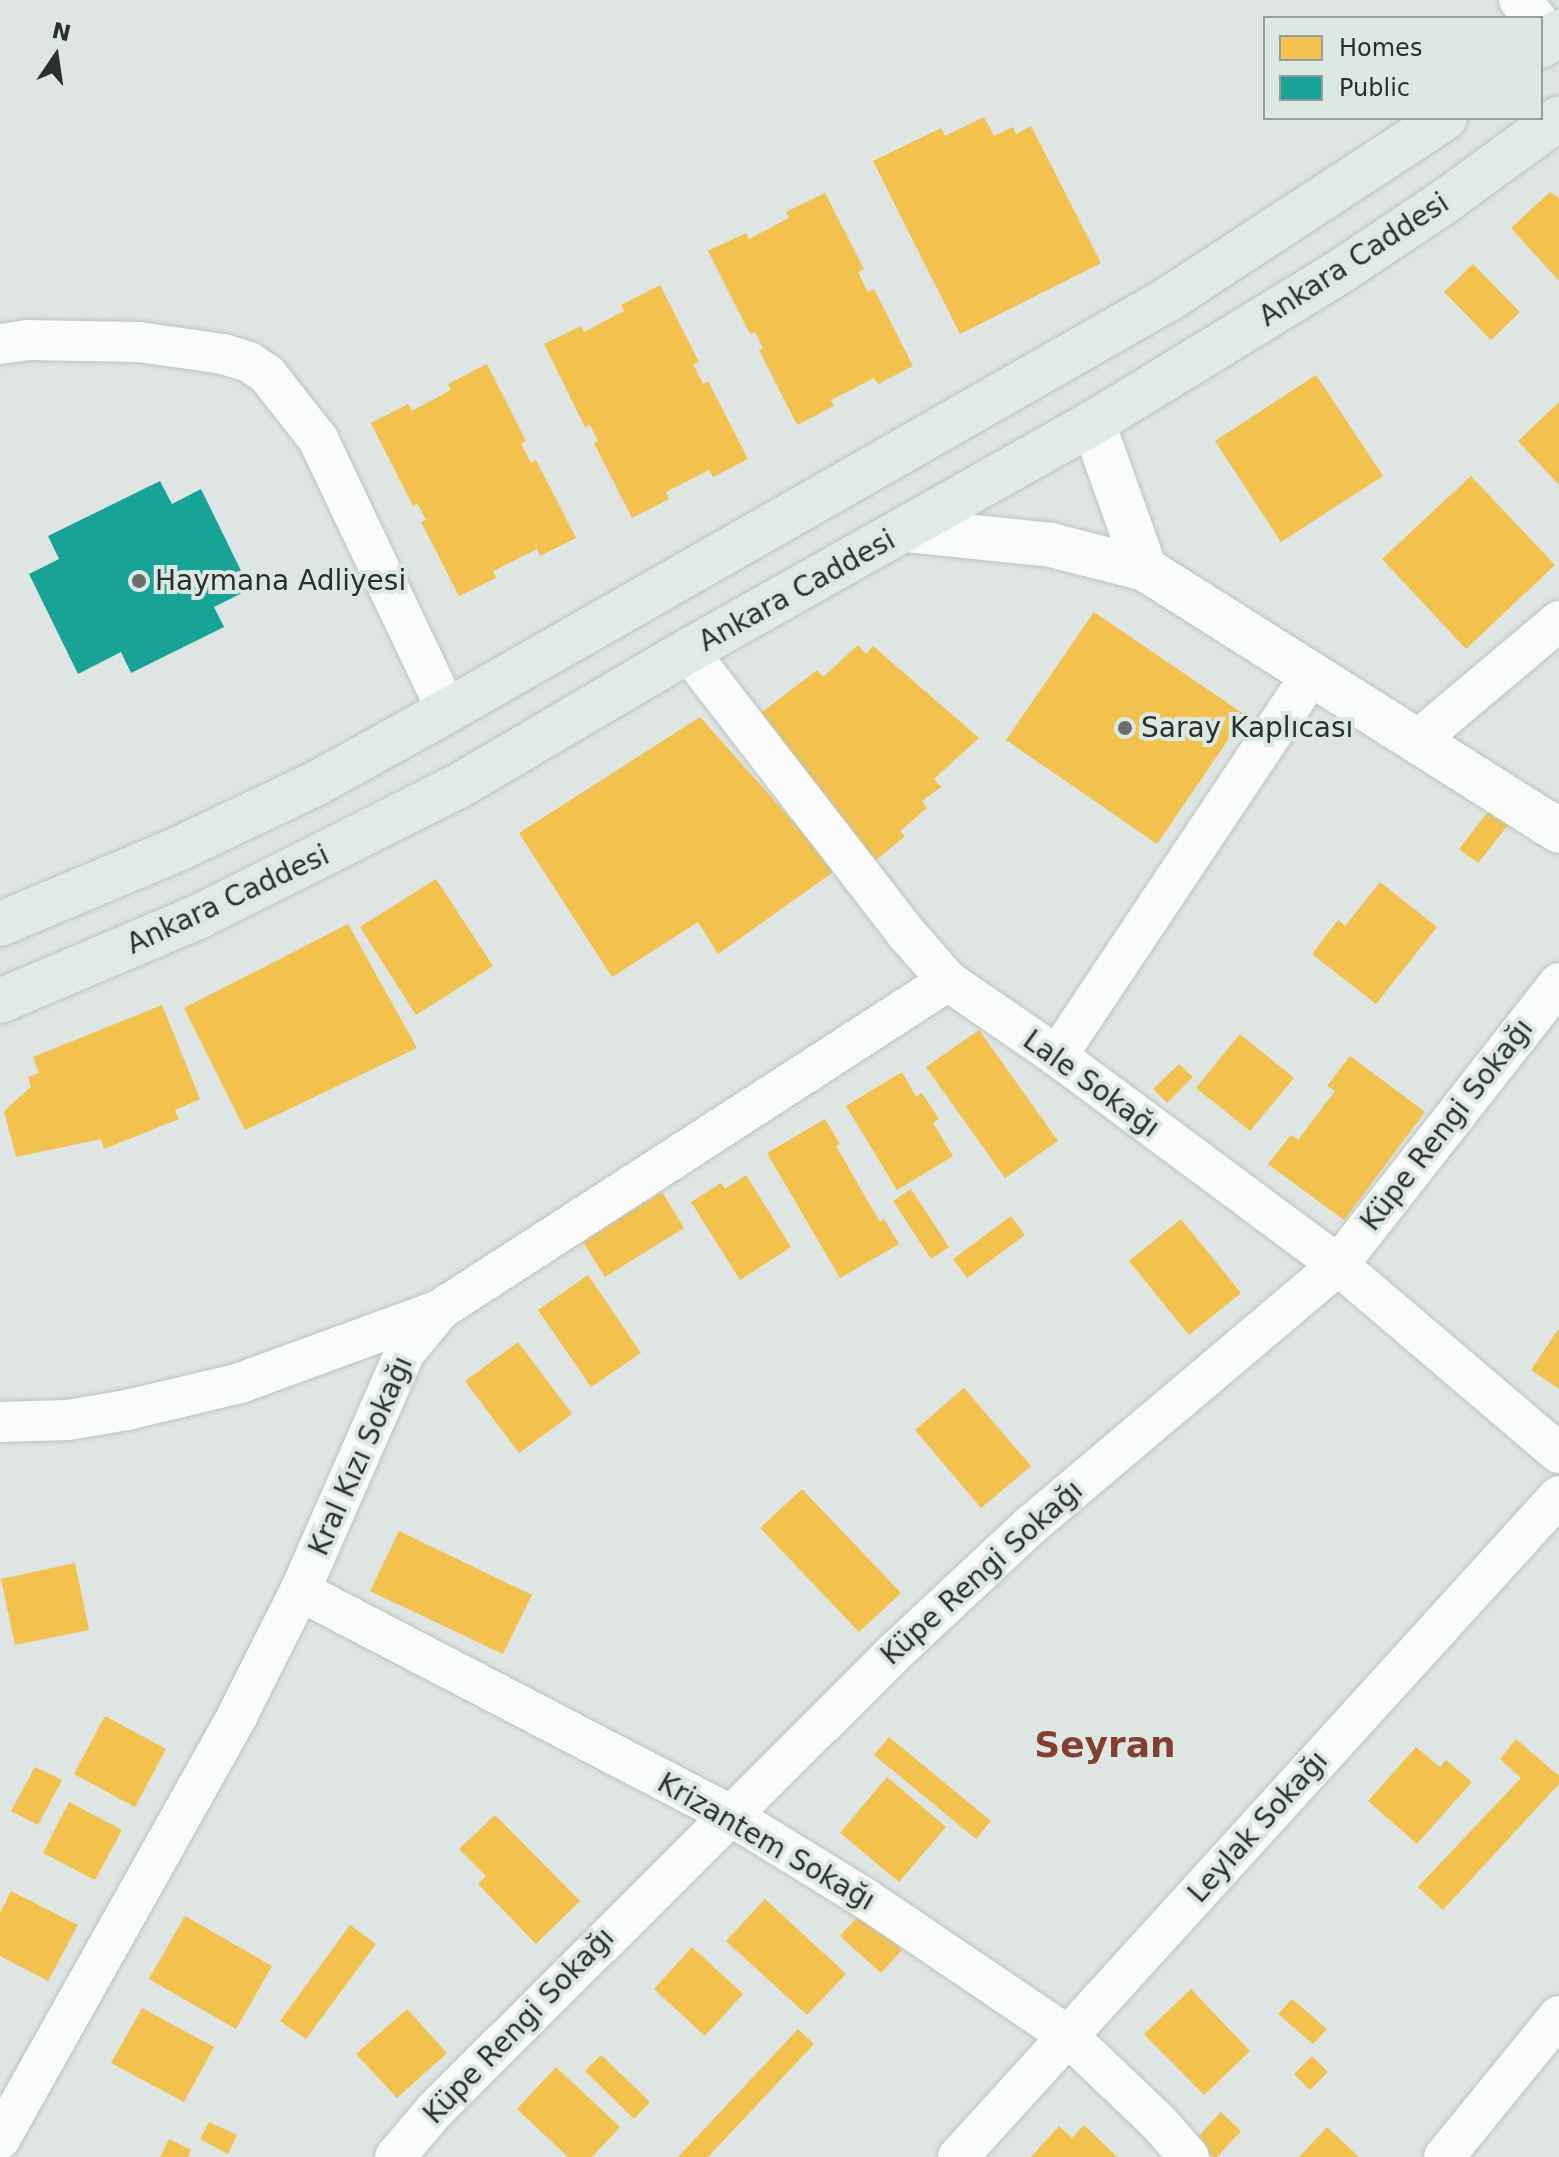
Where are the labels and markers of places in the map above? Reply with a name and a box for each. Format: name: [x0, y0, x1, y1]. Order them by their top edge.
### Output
place label: Haymana Adliyesi: [155, 564, 406, 598]
marker: Haymana Adliyesi: [130, 572, 148, 590]
place label: Saray Kaplıcası: [1141, 711, 1353, 745]
marker: Saray Kaplıcası: [1116, 719, 1134, 737]

